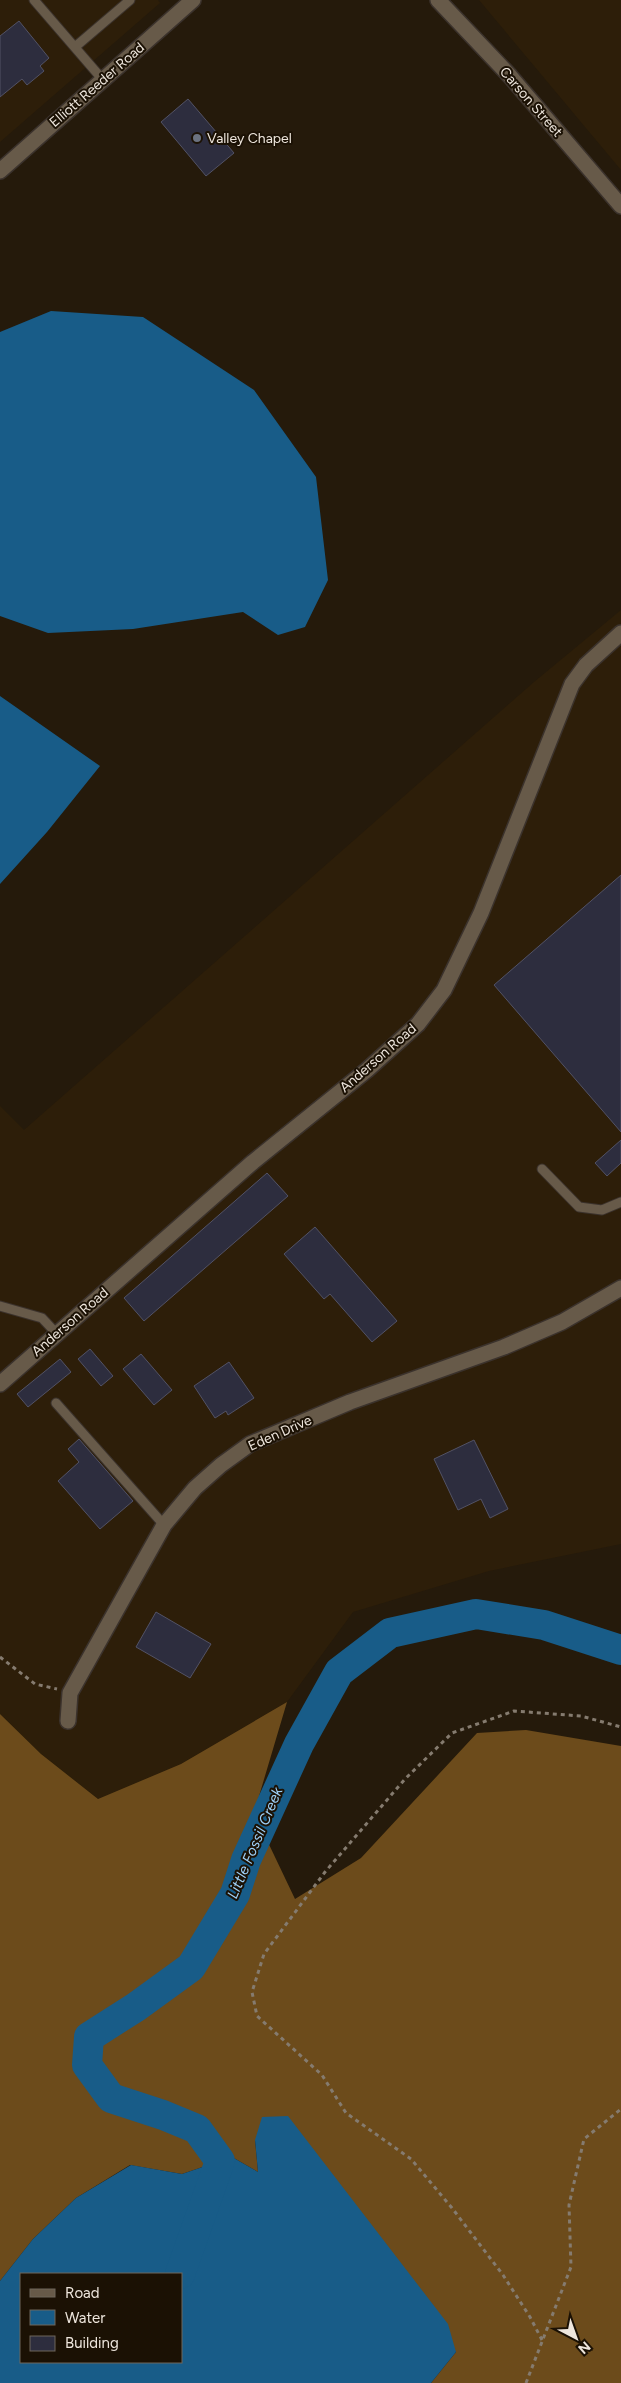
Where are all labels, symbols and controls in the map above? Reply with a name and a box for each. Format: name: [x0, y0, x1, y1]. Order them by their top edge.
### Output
street label: Elliott Reeder Road: [46, 39, 148, 131]
street label: Carson Street: [496, 64, 566, 140]
place label: Valley Chapel: [207, 130, 292, 147]
marker: Valley Chapel: [191, 132, 203, 144]
street label: Anderson Road: [336, 1020, 420, 1096]
street label: Anderson Road: [28, 1284, 112, 1360]
street label: Eden Drive: [246, 1411, 315, 1455]
water label: Little Fossil Creek: [223, 1784, 287, 1901]
legend: [20, 2273, 182, 2363]
text: Road: [65, 2284, 100, 2302]
text: Water: [65, 2309, 105, 2327]
north arrow: [551, 2313, 601, 2363]
text: Building: [65, 2334, 119, 2352]
text: N: [575, 2337, 594, 2357]

